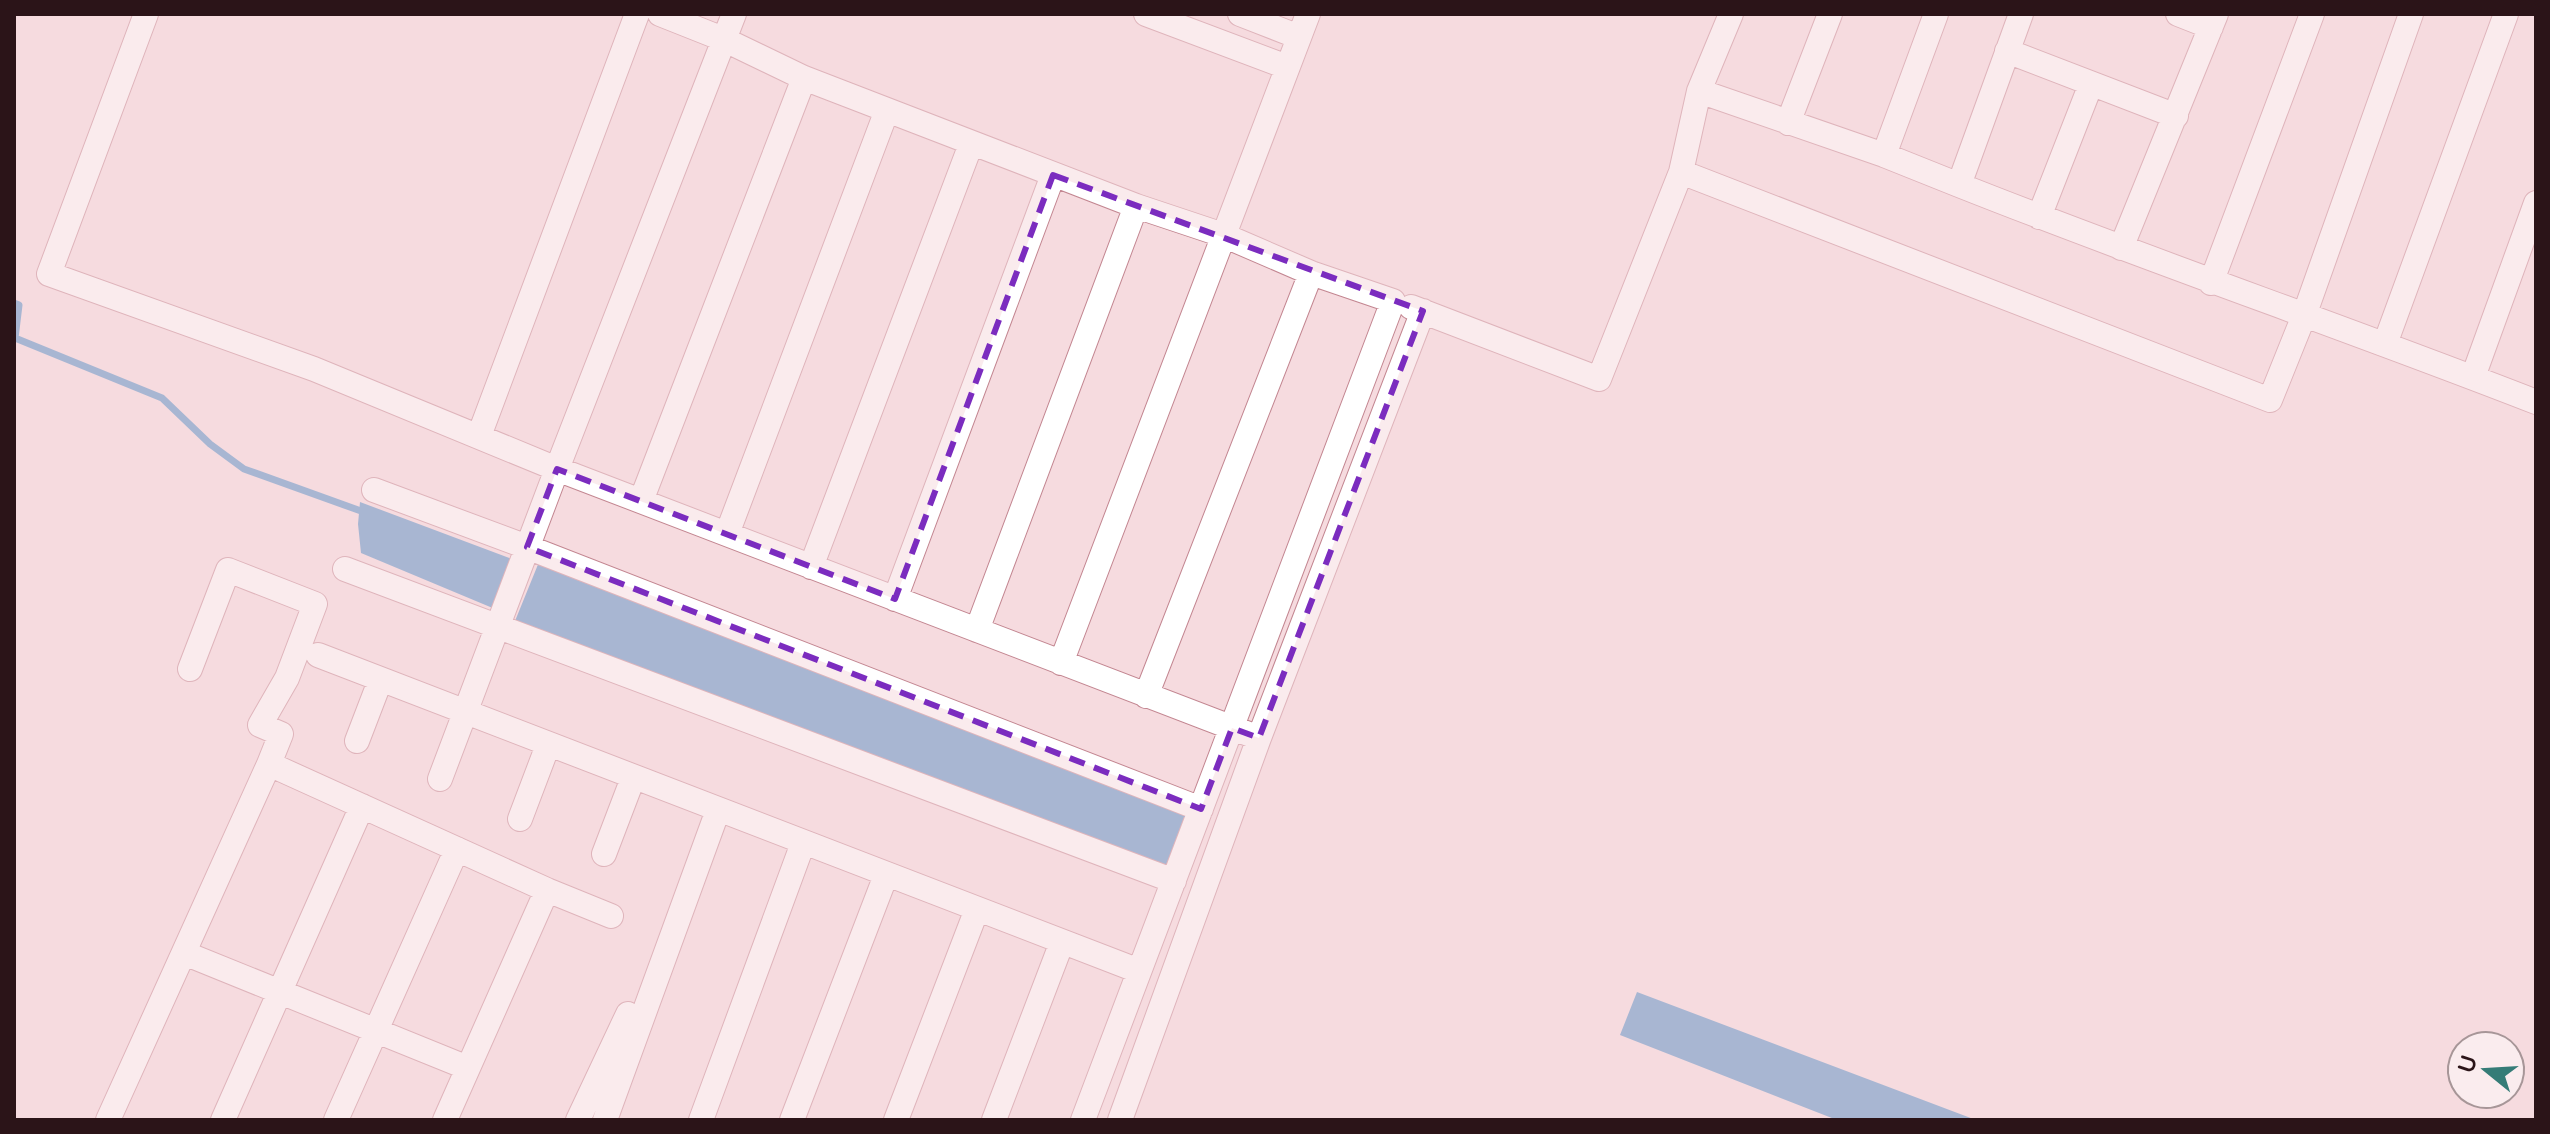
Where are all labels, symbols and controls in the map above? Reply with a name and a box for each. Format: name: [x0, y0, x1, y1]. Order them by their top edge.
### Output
north arrow: [2446, 1030, 2526, 1110]
text: U: [2453, 1052, 2483, 1076]

